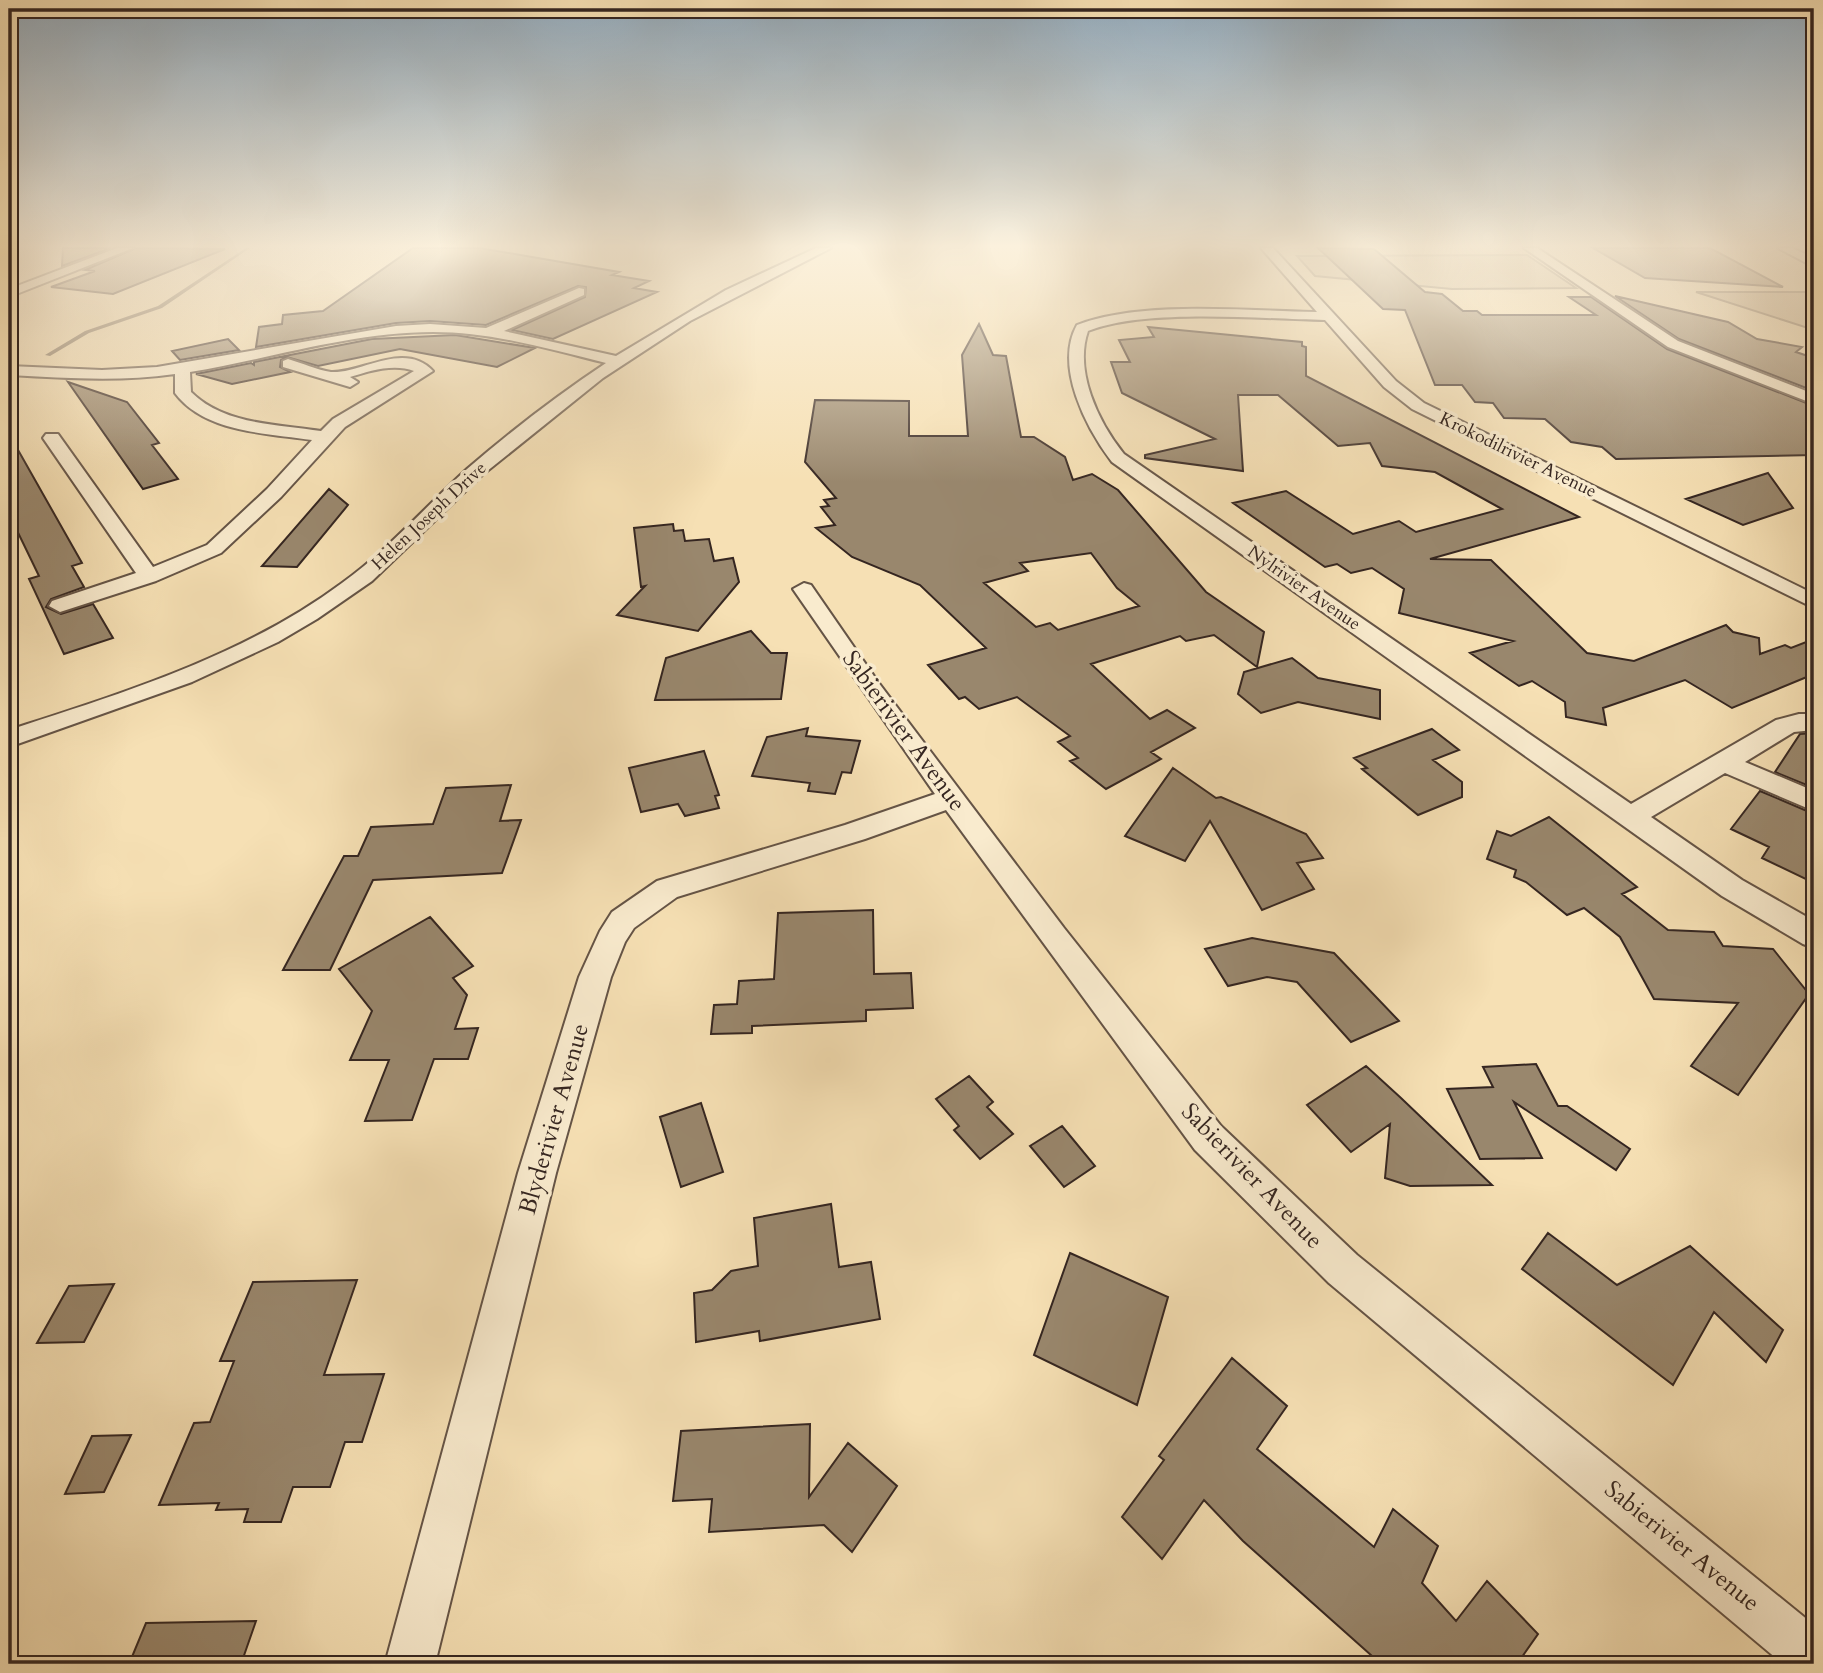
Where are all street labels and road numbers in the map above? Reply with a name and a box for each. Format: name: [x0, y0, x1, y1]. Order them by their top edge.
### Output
street label: Krokodilrivier Avenue: [1435, 406, 1601, 504]
street label: Helen Joseph Drive: [366, 456, 492, 576]
street label: Nylrivier Avenue: [1242, 540, 1366, 636]
street label: Sabierivier Avenue: [834, 644, 974, 818]
street label: Blyderivier Avenue: [511, 1020, 597, 1218]
street label: Sabierivier Avenue: [1174, 1096, 1330, 1256]
street label: Sabierivier Avenue: [1597, 1473, 1767, 1619]

